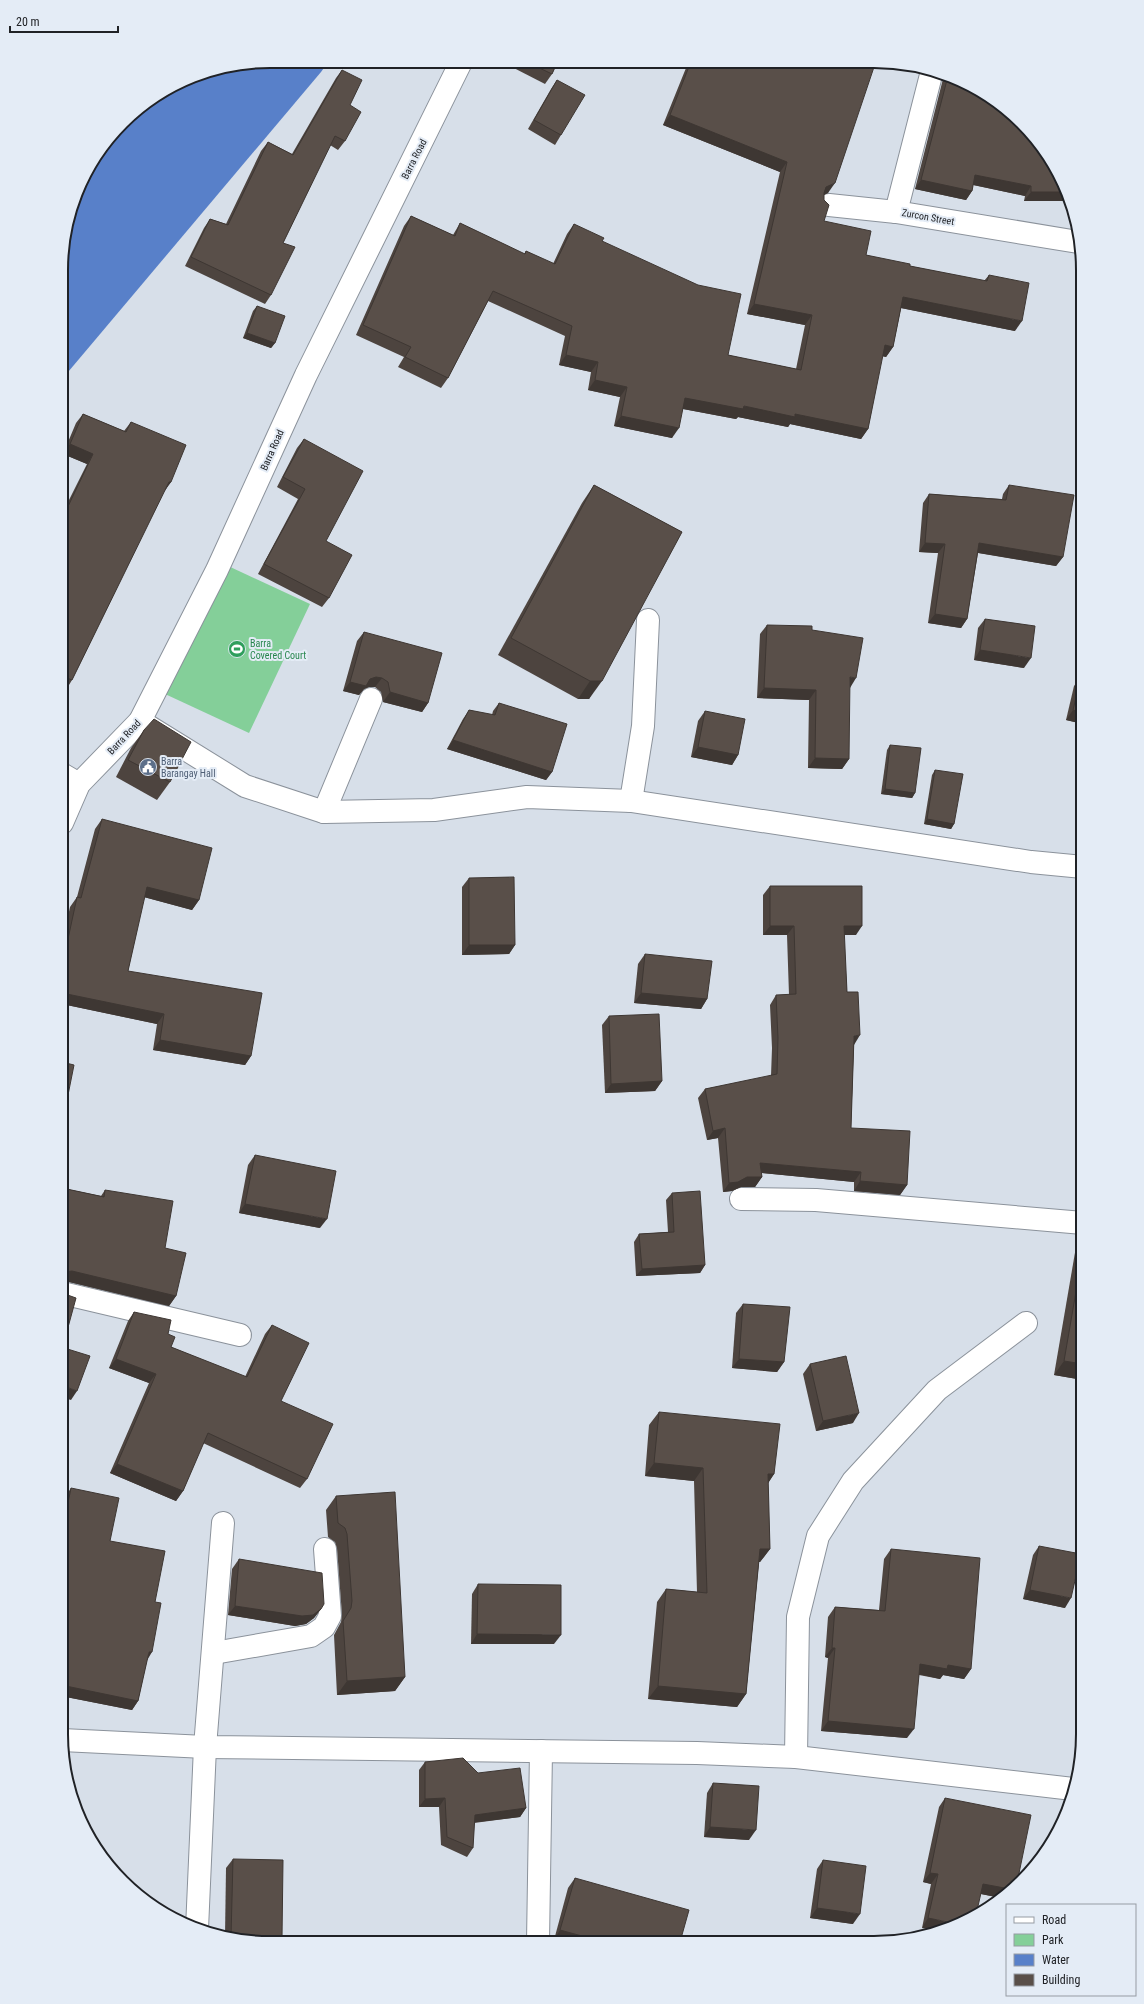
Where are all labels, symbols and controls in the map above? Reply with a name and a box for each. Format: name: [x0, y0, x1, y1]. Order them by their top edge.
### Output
scale bar: [10, 8, 118, 34]
text: 20 m: [16, 15, 40, 29]
street label: Barra Road: [399, 137, 429, 181]
street label: Zurcon Street: [901, 207, 955, 227]
street label: Barra Road: [258, 428, 286, 472]
place label: Barra Covered Court: [250, 638, 306, 661]
sports icon: Barra Covered Court: [227, 639, 247, 659]
street label: Barra Road: [105, 717, 143, 757]
place label: Barra Barangay Hall: [161, 756, 215, 779]
public building icon: Barra Barangay Hall: [138, 757, 158, 777]
legend: [1006, 1904, 1136, 1996]
text: Road: [1042, 1913, 1066, 1927]
text: Park: [1042, 1933, 1064, 1947]
text: Water: [1042, 1953, 1070, 1967]
text: Building: [1042, 1973, 1080, 1987]

